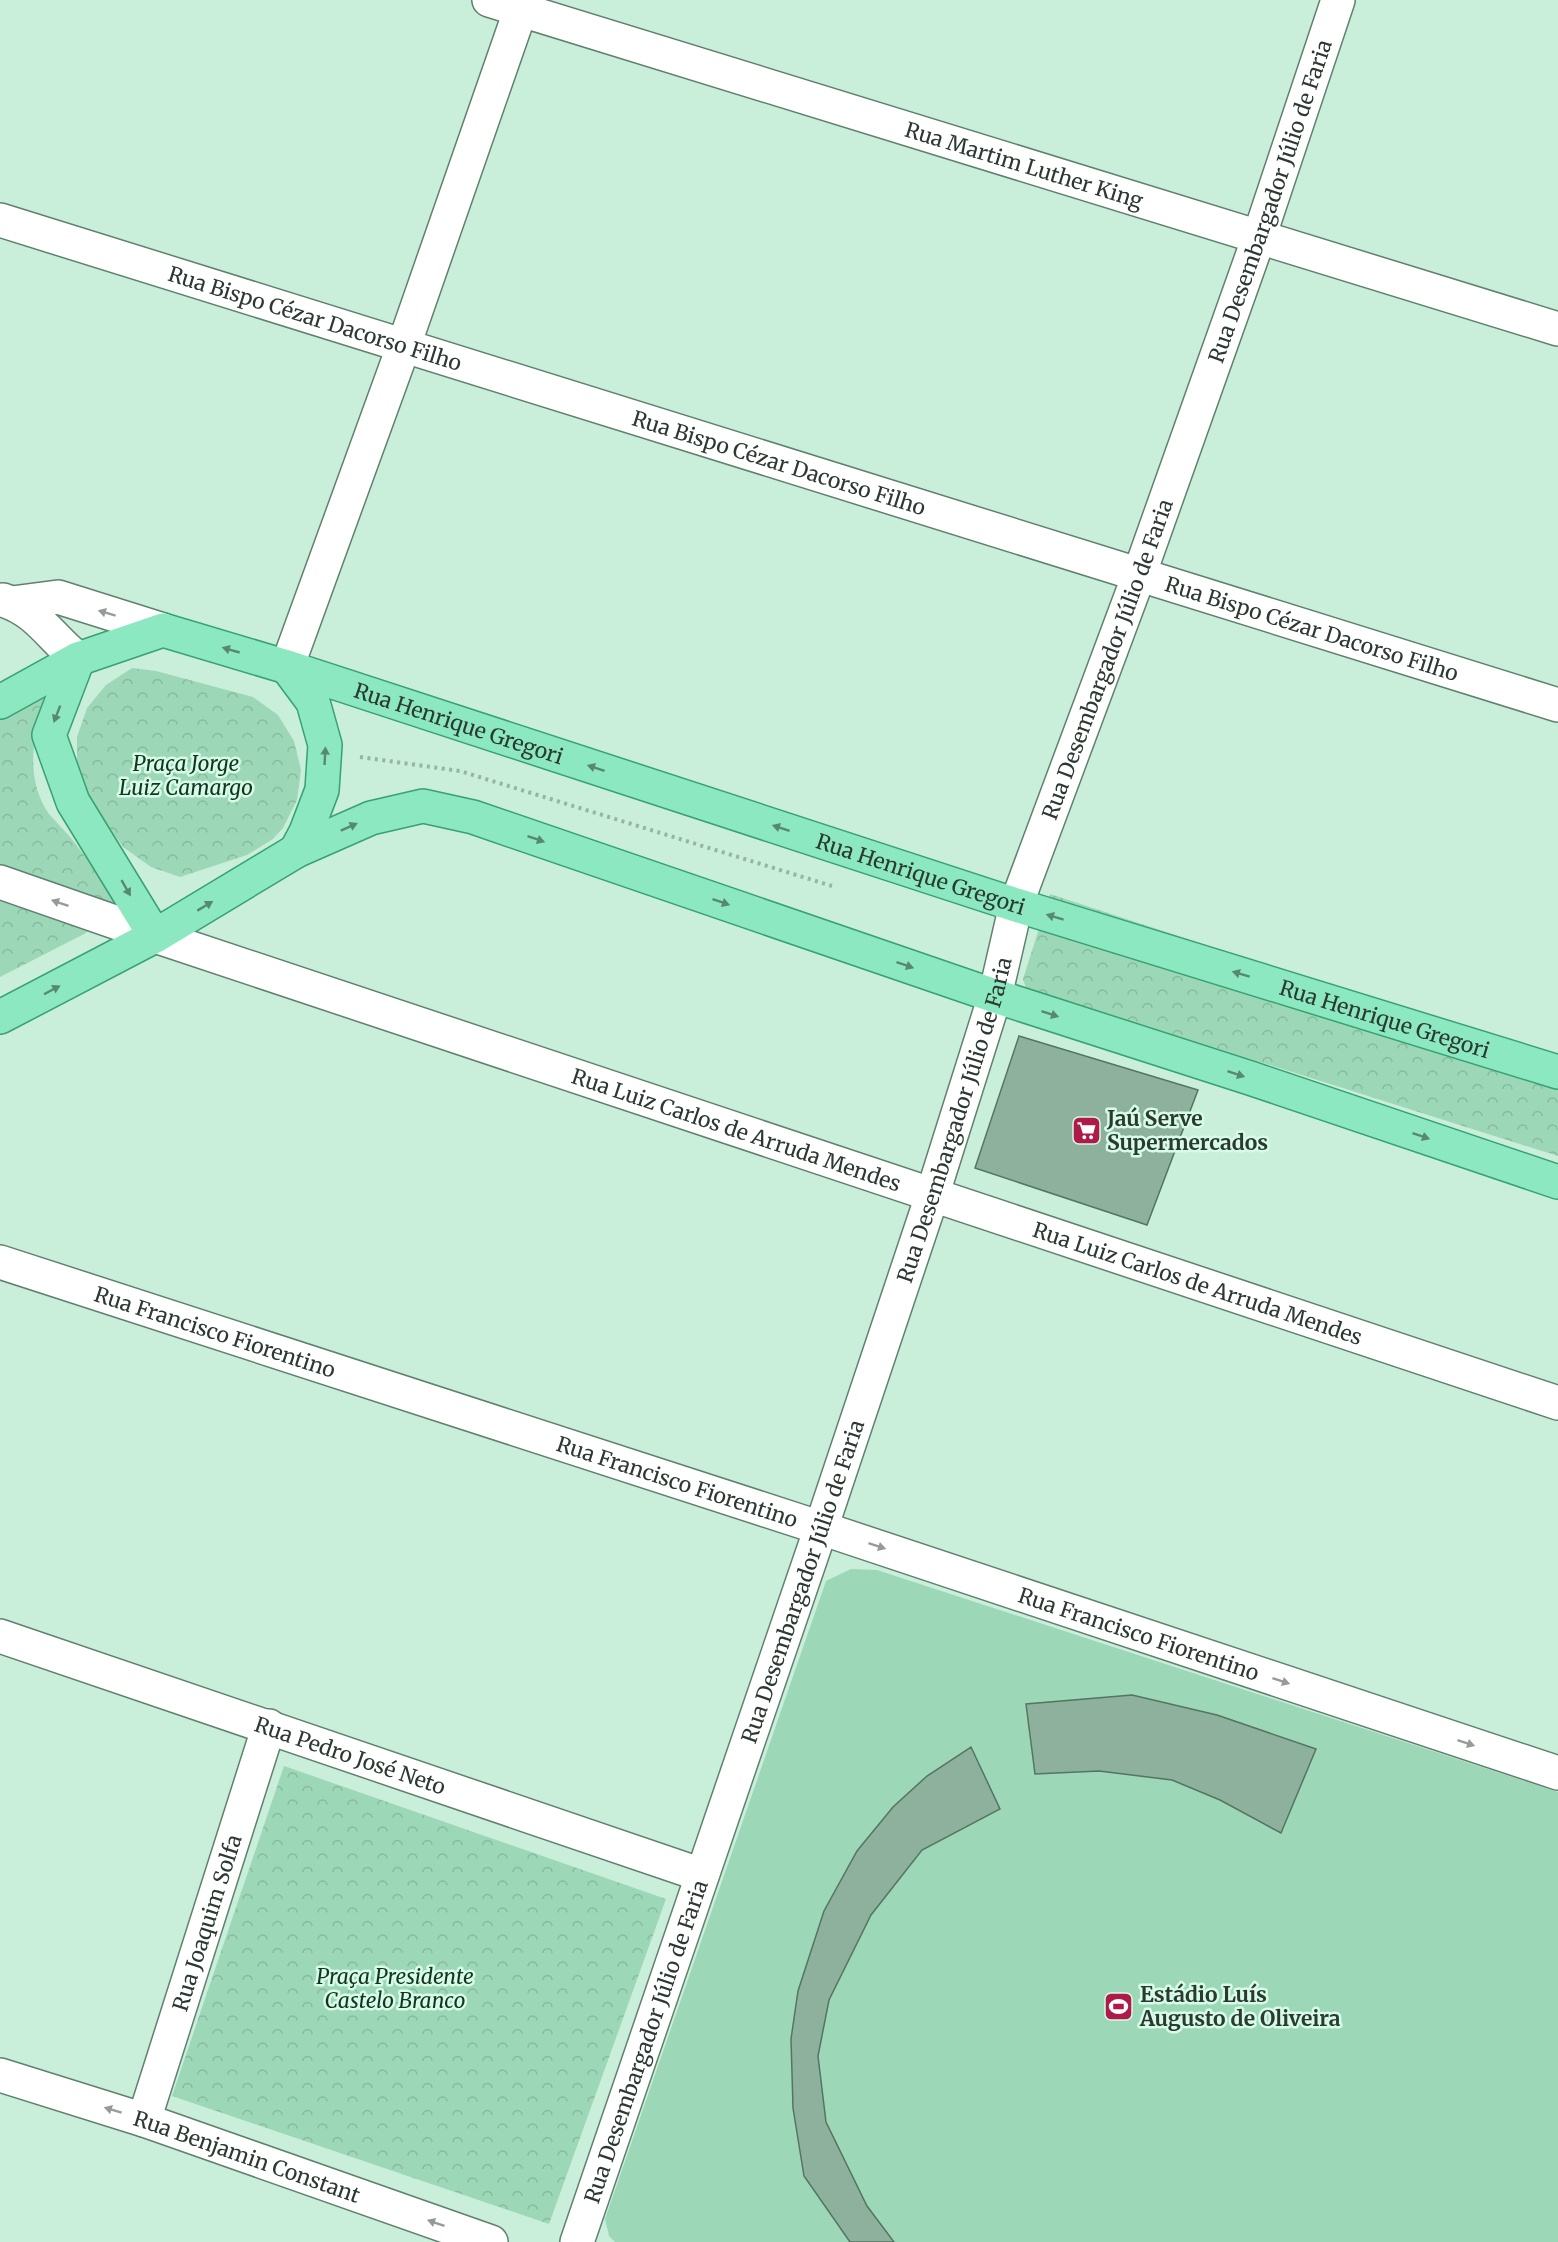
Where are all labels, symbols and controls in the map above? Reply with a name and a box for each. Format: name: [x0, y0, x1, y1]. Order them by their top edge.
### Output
street label: Rua Desembargador Júlio de Faria: [1202, 36, 1337, 366]
street label: Rua Martim Luther King: [902, 115, 1147, 214]
street label: Rua Bispo Cézar Dacorso Filho: [165, 260, 465, 376]
street label: Rua Bispo Cézar Dacorso Filho: [629, 404, 929, 521]
street label: Rua Desembargador Júlio de Faria: [1036, 495, 1178, 823]
street label: Rua Bispo Cézar Dacorso Filho: [1162, 570, 1462, 687]
one-way arrow: [98, 608, 116, 617]
one-way arrow: [222, 645, 240, 654]
street label: Rua Henrique Gregori: [351, 676, 567, 770]
one-way arrow: [52, 705, 61, 723]
one-way arrow: [320, 747, 329, 766]
park label: Praça Jorge Luiz Camargo: [119, 750, 253, 801]
one-way arrow: [587, 762, 605, 772]
one-way arrow: [341, 823, 358, 832]
one-way arrow: [772, 823, 790, 833]
street label: Rua Henrique Gregori: [813, 827, 1029, 921]
one-way arrow: [527, 835, 545, 844]
one-way arrow: [121, 880, 132, 896]
one-way arrow: [51, 898, 69, 908]
one-way arrow: [712, 898, 730, 908]
one-way arrow: [197, 901, 213, 912]
one-way arrow: [1046, 912, 1064, 921]
street label: Rua Desembargador Júlio de Faria: [891, 954, 1017, 1286]
one-way arrow: [896, 961, 914, 971]
one-way arrow: [1232, 969, 1250, 978]
street label: Rua Henrique Gregori: [1276, 974, 1493, 1064]
one-way arrow: [44, 985, 61, 995]
one-way arrow: [1041, 1010, 1059, 1019]
street label: Rua Luiz Carlos de Arruda Mendes: [568, 1062, 905, 1197]
one-way arrow: [1227, 1070, 1245, 1079]
place label: Jaú Serve Supermercados: [1106, 1105, 1268, 1156]
supermarket icon: Jaú Serve Supermercados: [1070, 1114, 1102, 1146]
one-way arrow: [1412, 1132, 1430, 1141]
street label: Rua Luiz Carlos de Arruda Mendes: [1029, 1216, 1366, 1350]
street label: Rua Francisco Fiorentino: [91, 1280, 339, 1383]
street label: Rua Desembargador Júlio de Faria: [735, 1416, 870, 1747]
street label: Rua Francisco Fiorentino: [553, 1430, 801, 1533]
one-way arrow: [868, 1542, 886, 1551]
street label: Rua Francisco Fiorentino: [1015, 1581, 1263, 1686]
one-way arrow: [1272, 1677, 1290, 1686]
street label: Rua Pedro José Neto: [251, 1710, 449, 1800]
one-way arrow: [1457, 1738, 1475, 1748]
street label: Rua Joaquim Solfa: [166, 1831, 247, 2014]
street label: Rua Desembargador Júlio de Faria: [578, 1876, 713, 2207]
park label: Praça Presidente Castelo Branco: [316, 1963, 474, 2014]
place label: Estádio Luís Augusto de Oliveira: [1139, 1981, 1341, 2032]
sports icon: Estádio Luís Augusto de Oliveira: [1103, 1990, 1135, 2022]
street label: Rua Benjamin Constant: [130, 2104, 364, 2208]
one-way arrow: [104, 2105, 122, 2114]
one-way arrow: [427, 2217, 445, 2227]

